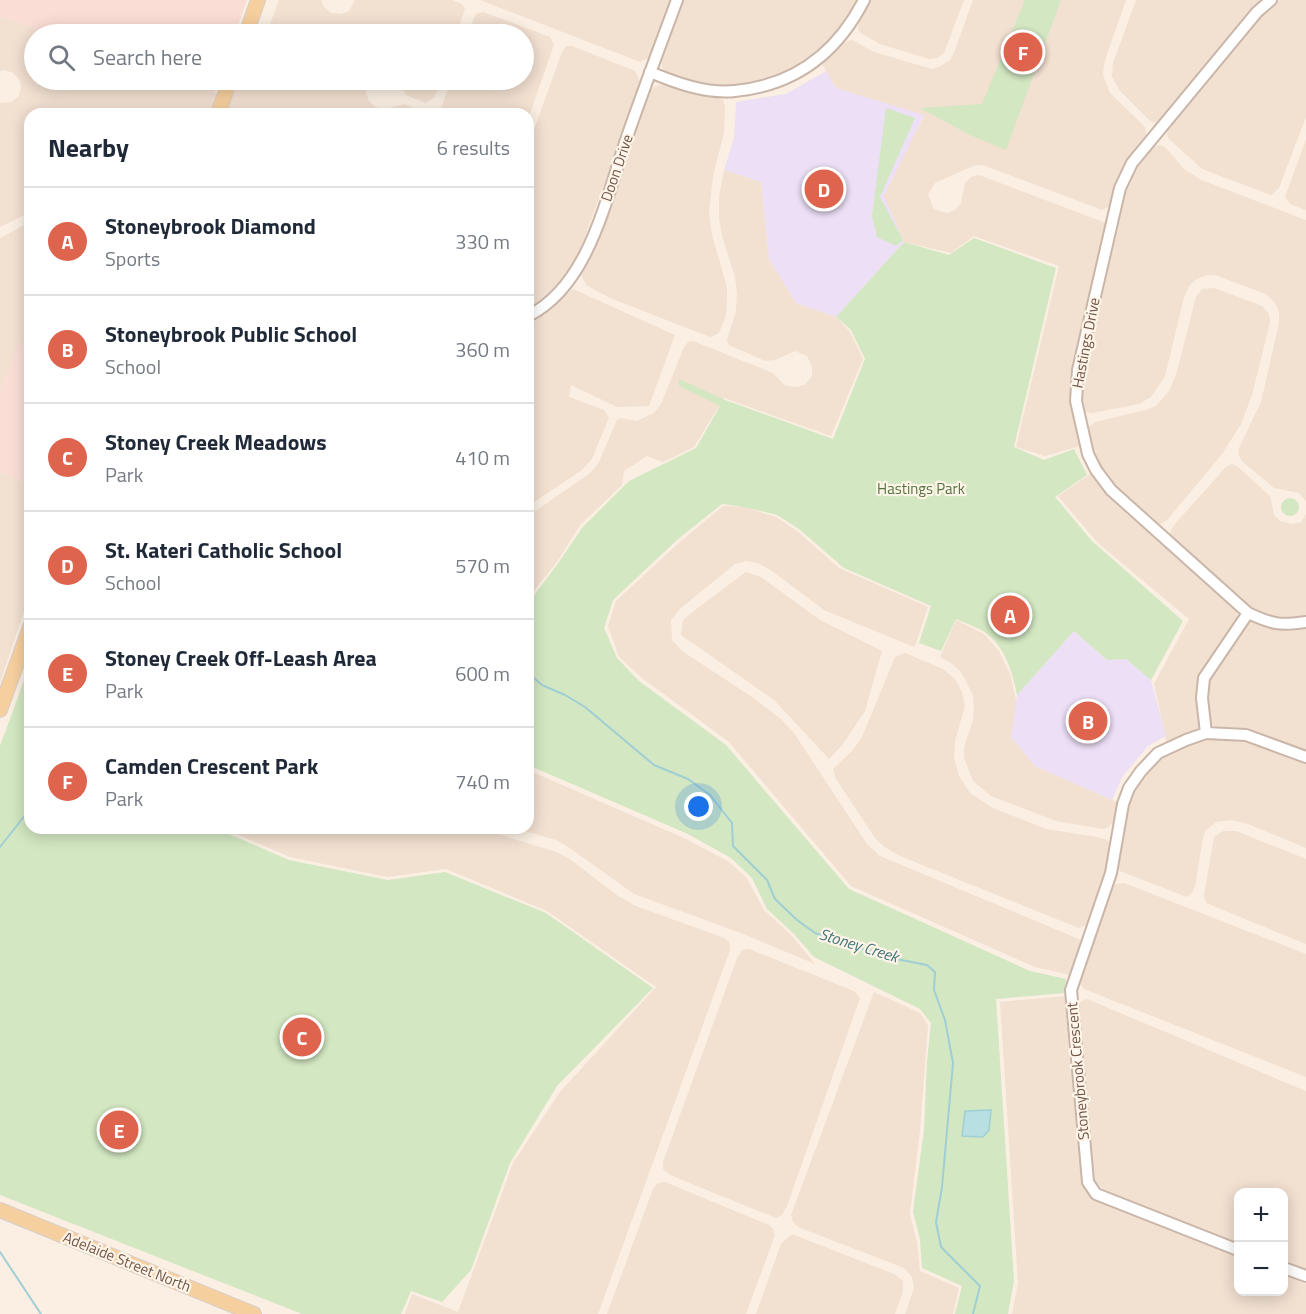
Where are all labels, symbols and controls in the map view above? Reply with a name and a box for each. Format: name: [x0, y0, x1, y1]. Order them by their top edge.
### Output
search box: [24, 24, 534, 90]
pin: F: [1004, 29, 1042, 74]
text: Search here: [93, 40, 202, 74]
icon: search: [45, 41, 78, 74]
text: Nearby: [48, 128, 129, 167]
street label: Doon Drive: [594, 131, 639, 205]
text: 6 results: [437, 132, 510, 163]
pin: D: [804, 166, 844, 212]
text: Stoneybrook Diamond: [105, 209, 316, 243]
text: A: [61, 226, 74, 257]
text: 330 m: [455, 226, 510, 257]
text: Sports: [105, 243, 160, 274]
street label: Hastings Drive: [1065, 296, 1106, 390]
text: Stoneybrook Public School: [105, 317, 357, 351]
text: B: [61, 334, 74, 365]
text: 360 m: [455, 334, 510, 365]
text: School: [105, 351, 161, 382]
text: Stoney Creek Meadows: [105, 425, 327, 459]
text: C: [62, 442, 73, 473]
text: 410 m: [455, 442, 510, 473]
text: Park: [105, 459, 143, 490]
park label: Hastings Park: [877, 477, 965, 500]
text: St. Kateri Catholic School: [105, 533, 342, 567]
text: D: [61, 550, 74, 581]
text: 570 m: [455, 550, 510, 581]
text: School: [105, 567, 161, 598]
pin: A: [990, 592, 1030, 638]
text: Stoney Creek Off-Leash Area: [105, 641, 377, 675]
text: E: [62, 658, 73, 689]
text: 600 m: [455, 658, 510, 689]
text: Park: [105, 675, 143, 706]
pin: B: [1068, 698, 1108, 744]
text: Camden Crescent Park: [105, 749, 318, 783]
text: F: [62, 766, 73, 797]
text: 740 m: [455, 766, 510, 797]
text: Park: [105, 783, 143, 814]
your location: [684, 792, 713, 821]
water label: Stoney Creek: [816, 922, 903, 969]
street label: Stoneybrook Crescent: [1060, 1000, 1095, 1141]
pin: C: [282, 1014, 322, 1060]
pin: E: [100, 1108, 138, 1152]
map controls: [1234, 1188, 1288, 1296]
button: +: [1234, 1188, 1288, 1242]
street label: Adelaide Street North: [60, 1225, 195, 1298]
button: −: [1234, 1242, 1288, 1296]

